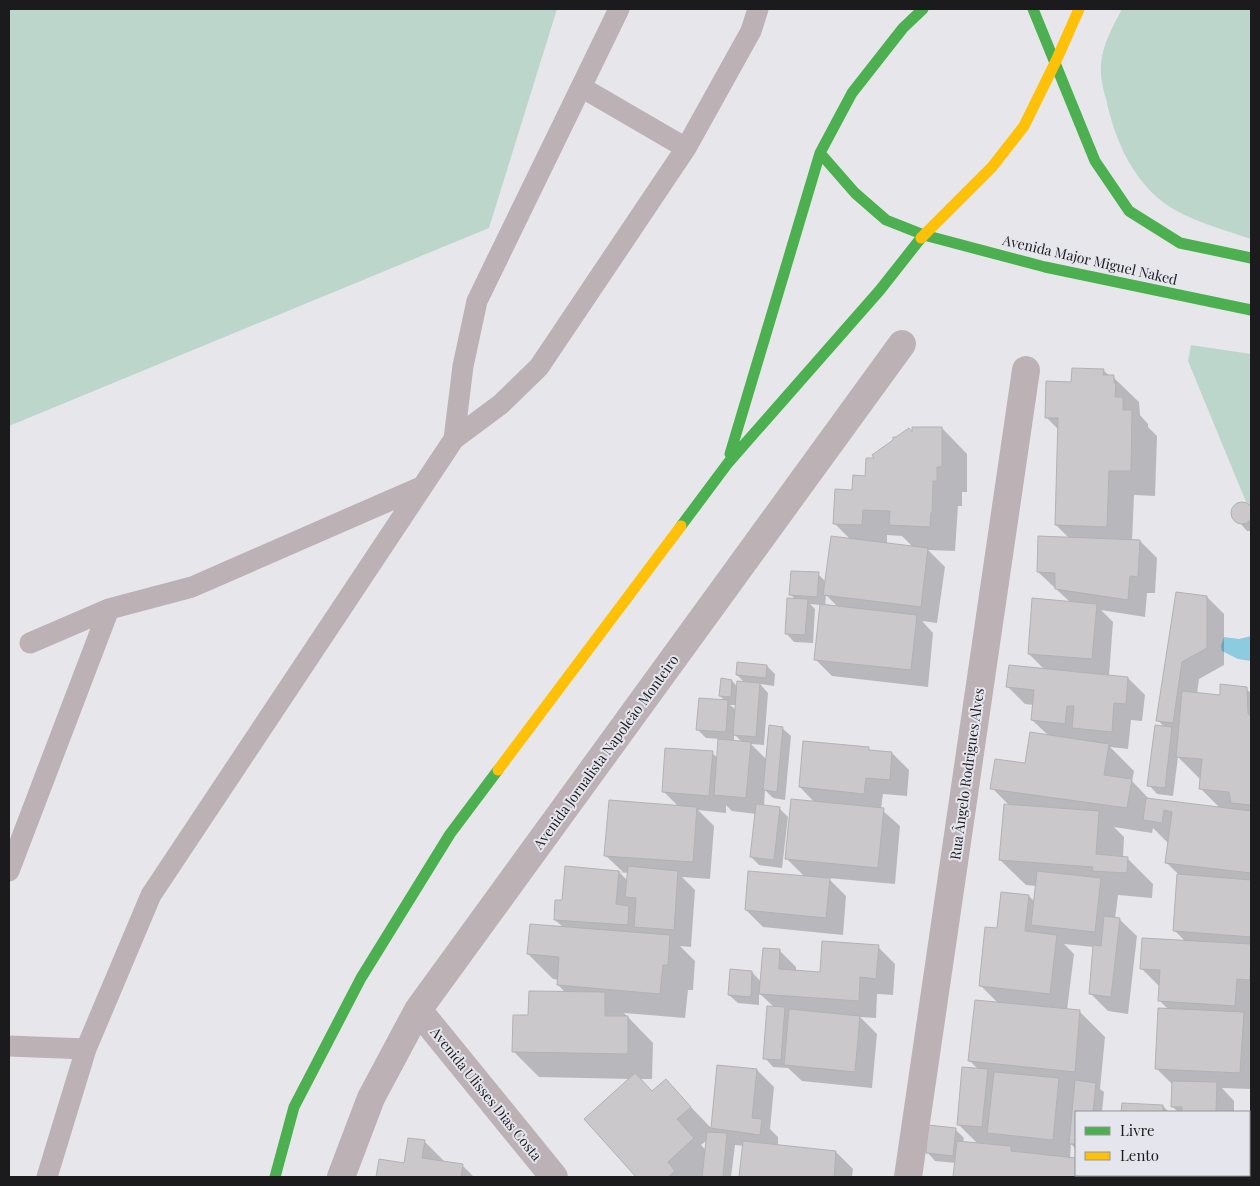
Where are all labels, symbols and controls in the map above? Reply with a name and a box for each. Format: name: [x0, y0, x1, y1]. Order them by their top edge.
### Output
street label: Avenida Major Miguel Naked: [1000, 230, 1179, 289]
street label: Avenida Jornalista Napoleão Monteiro: [528, 651, 683, 853]
street label: Rua Ângelo Rodrigues Alves: [945, 687, 988, 861]
street label: Avenida Ulisses Dias Costa: [426, 1022, 546, 1164]
legend: [1075, 1111, 1250, 1176]
text: Livre: [1120, 1120, 1155, 1140]
text: Lento: [1120, 1145, 1159, 1165]

